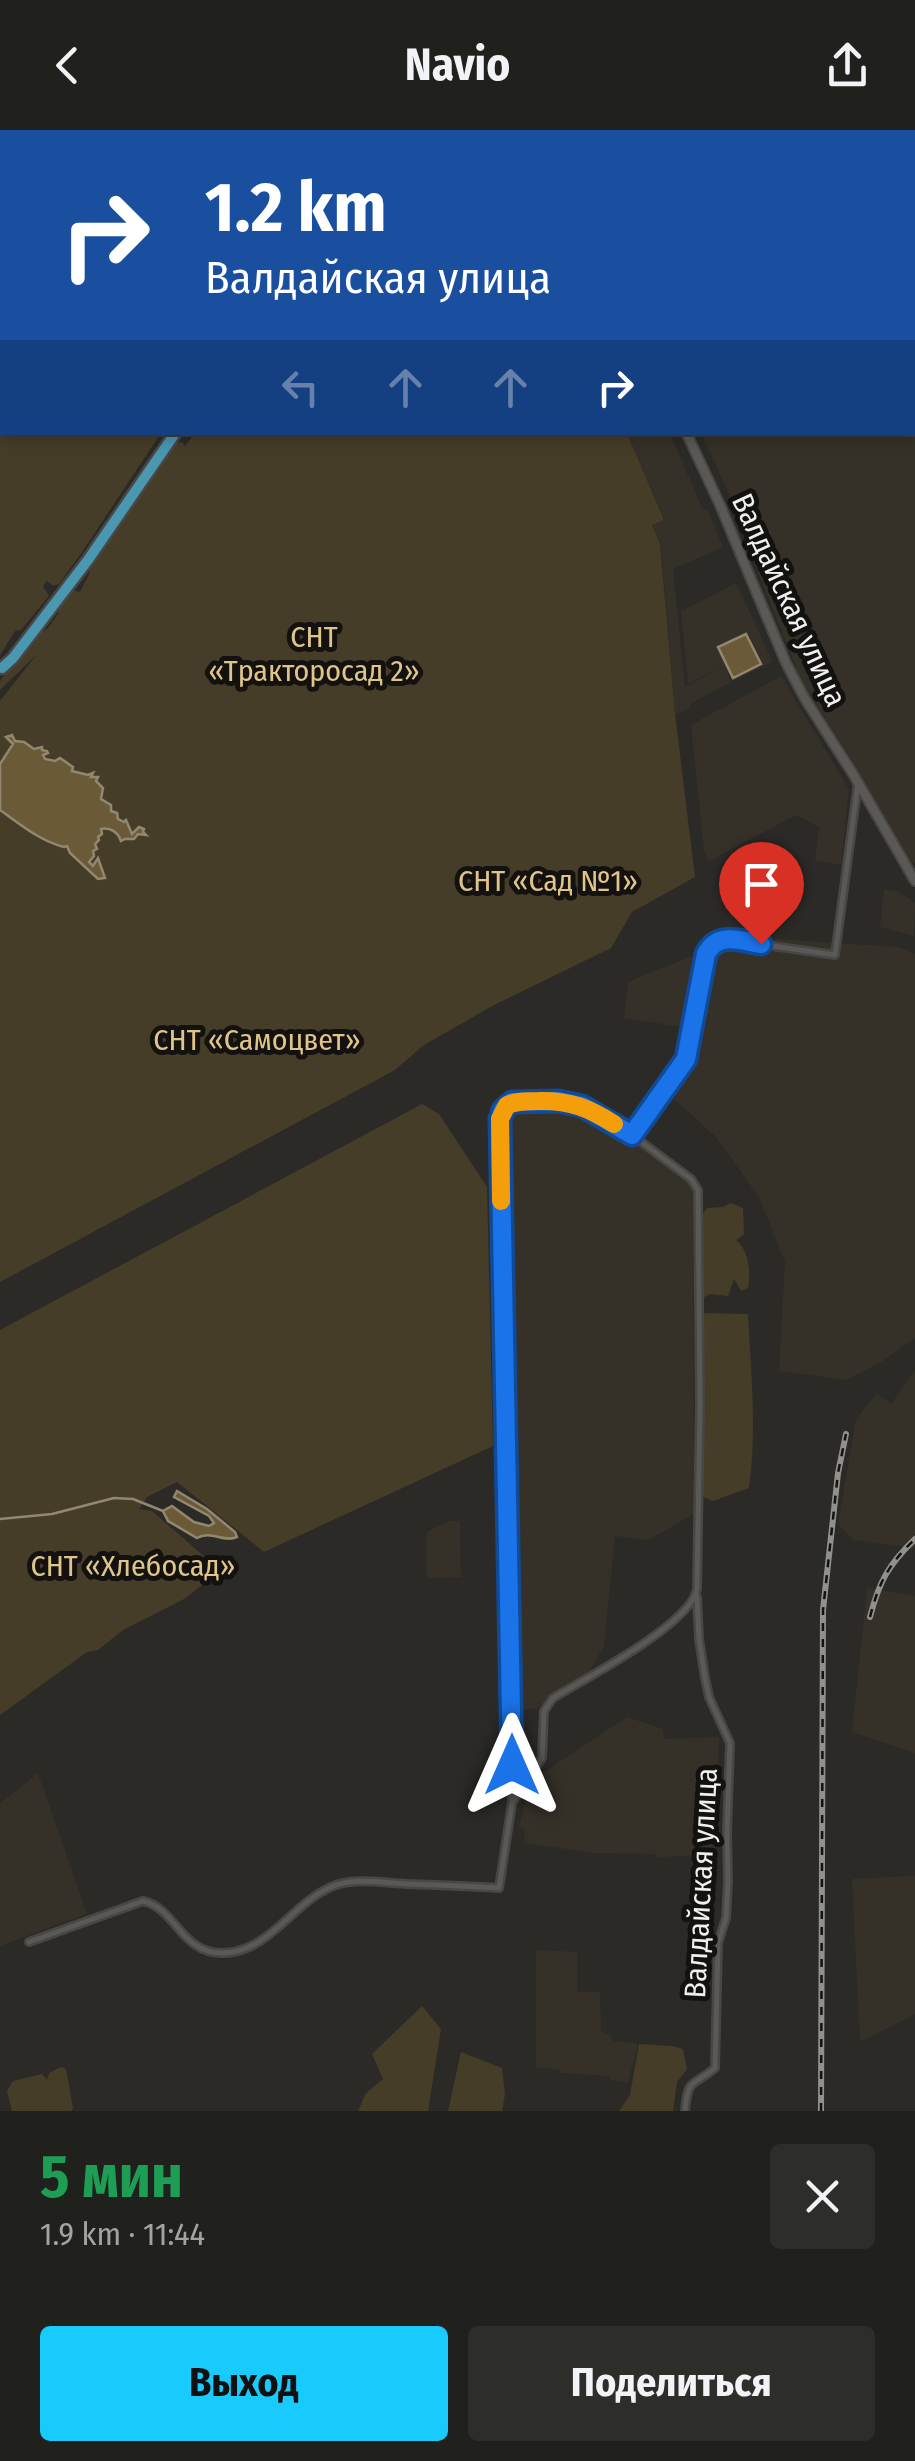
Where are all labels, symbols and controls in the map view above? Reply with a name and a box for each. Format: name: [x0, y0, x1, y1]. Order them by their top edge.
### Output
icon: back: [40, 38, 95, 93]
text: Navio: [405, 38, 510, 92]
icon: share: [820, 38, 875, 93]
text: 1.2 km: [205, 166, 387, 250]
icon: right: [40, 170, 170, 300]
text: Валдайская улица: [205, 251, 551, 305]
icon: left: [273, 360, 328, 415]
icon: ahead: [378, 360, 433, 415]
icon: ahead: [483, 360, 538, 415]
icon: right: [588, 360, 643, 415]
street label: Валдайская улица: [724, 488, 854, 712]
park label: СНТ «Тракторосад 2»: [208, 619, 420, 689]
pin: [719, 842, 804, 945]
icon: arrive: [734, 857, 789, 912]
park label: СНТ «Сад №1»: [458, 863, 638, 899]
park label: СНТ «Самоцвет»: [153, 1022, 361, 1058]
park label: СНТ «Хлебосад»: [30, 1548, 236, 1584]
position arrow: [460, 1713, 564, 1817]
street label: Валдайская улица: [677, 1767, 725, 1999]
text: 5 мин: [40, 2141, 183, 2213]
button: close: [770, 2144, 875, 2249]
text: 1.9 km · 11:44: [40, 2215, 205, 2253]
button: Выход: [40, 2326, 448, 2441]
button: Поделиться: [468, 2326, 875, 2441]

